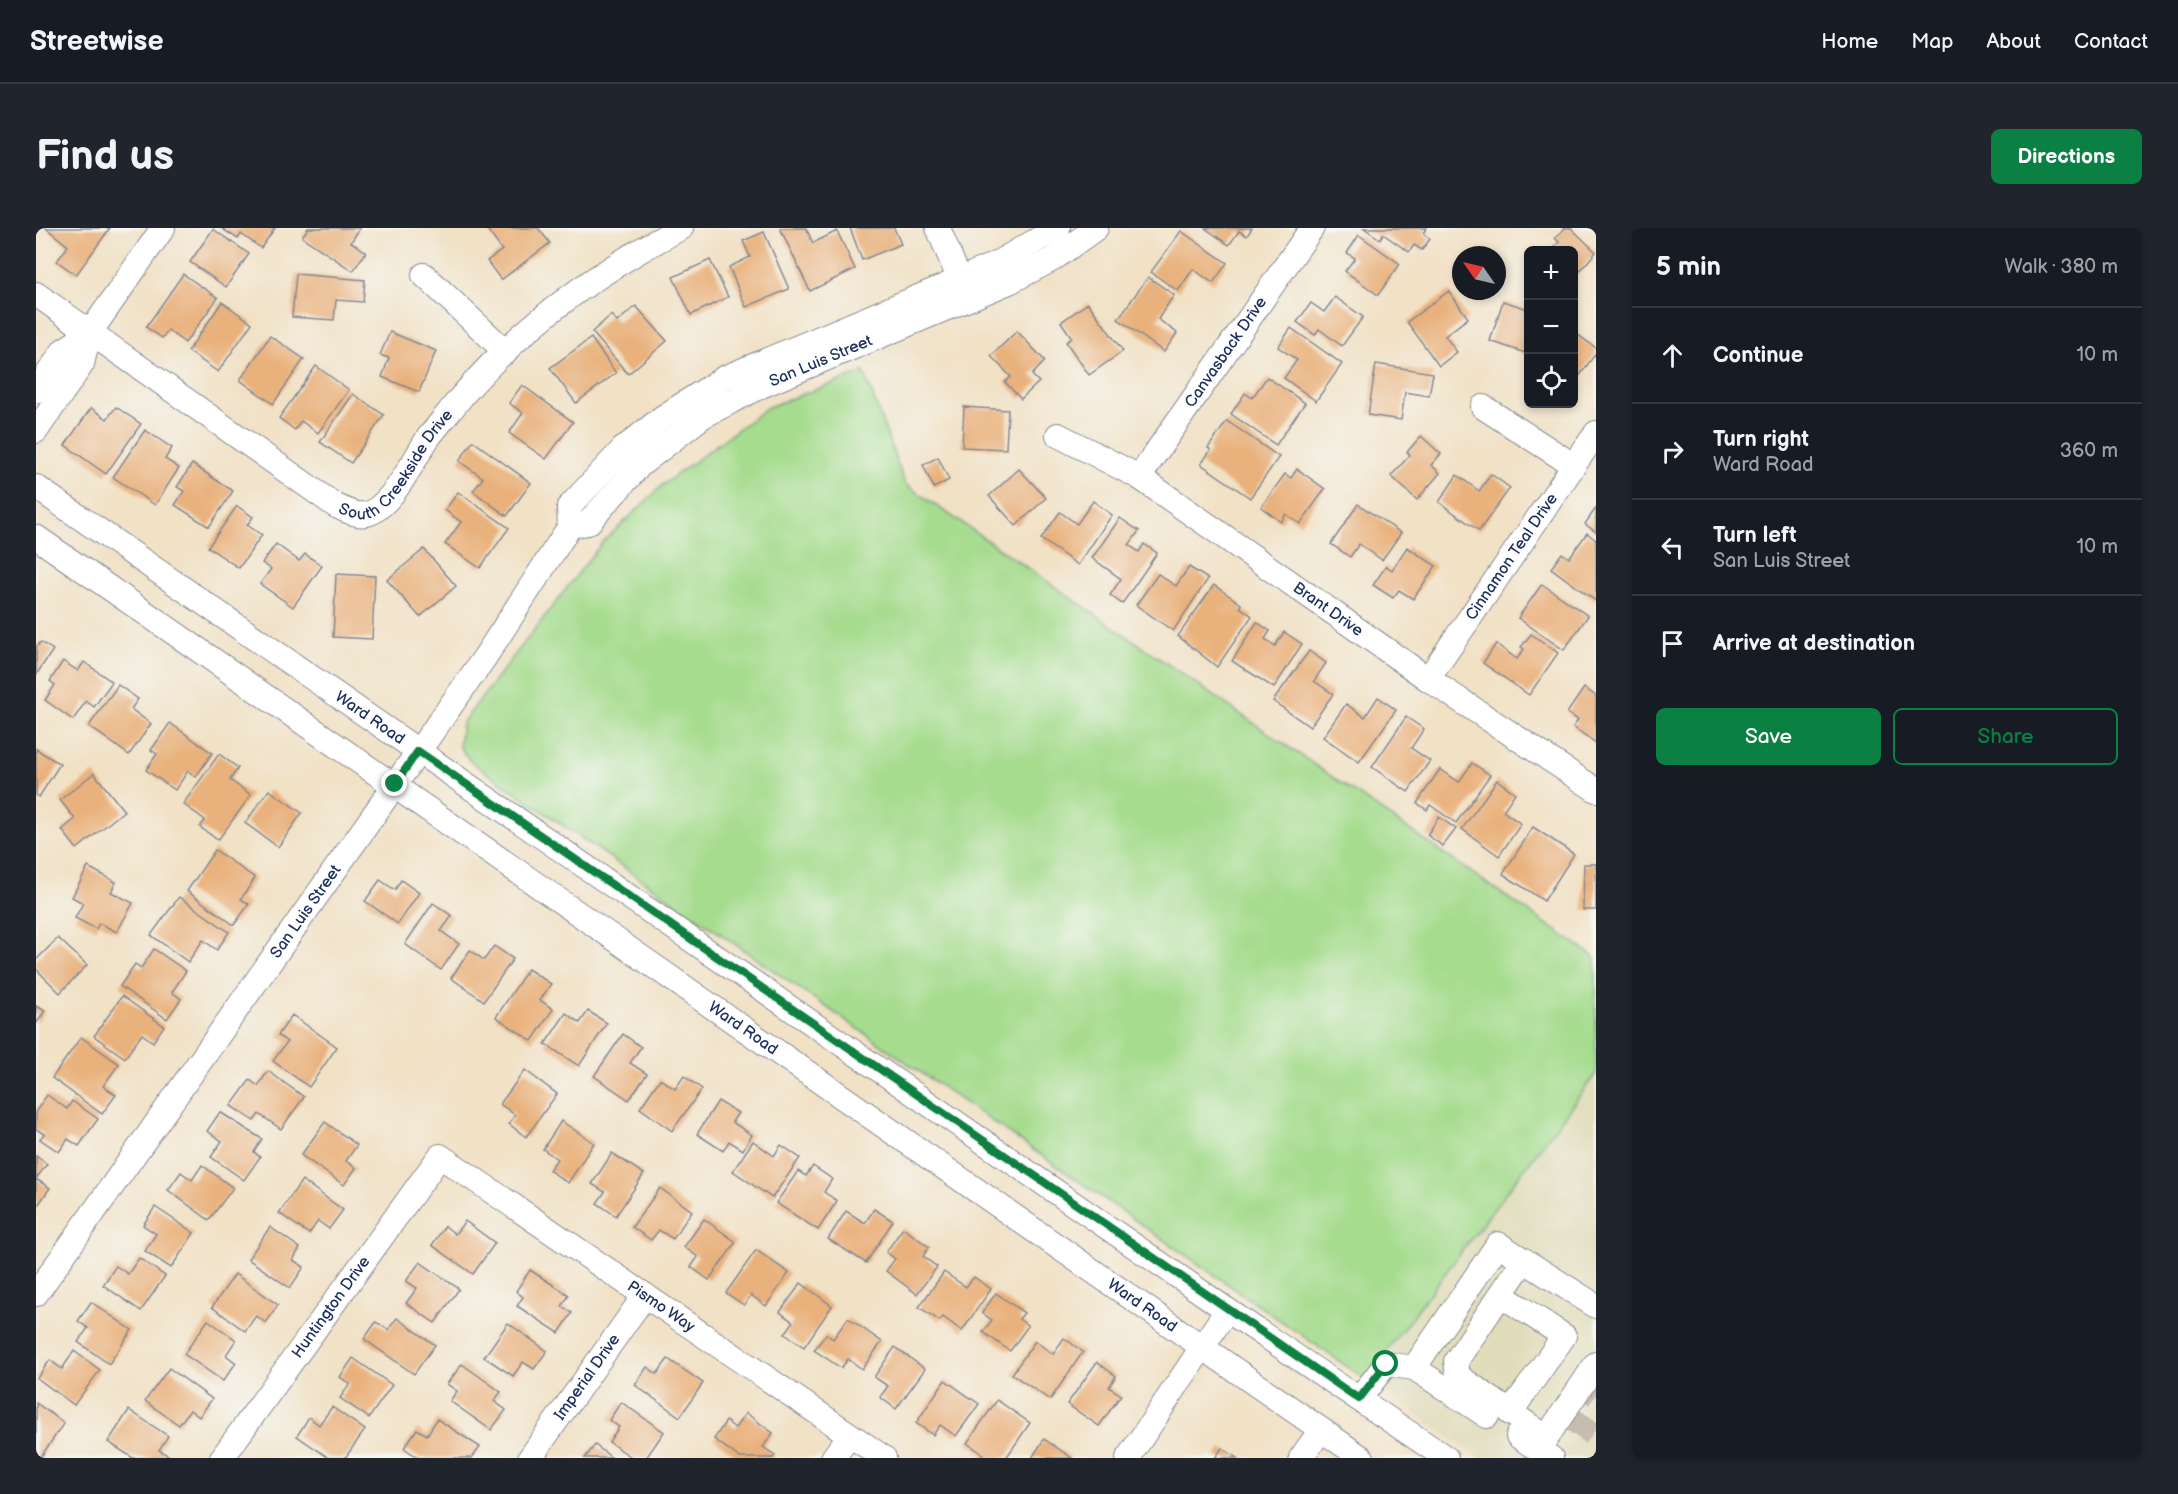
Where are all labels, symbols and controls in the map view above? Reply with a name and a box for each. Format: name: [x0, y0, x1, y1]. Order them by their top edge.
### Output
text: Streetwise: [30, 25, 163, 58]
text: Home: [1821, 29, 1878, 54]
text: Map: [1911, 29, 1953, 54]
text: About: [1986, 29, 2041, 54]
text: Contact: [2074, 29, 2148, 54]
button: Directions: [1991, 129, 2142, 184]
text: Find us: [36, 131, 174, 182]
north arrow: [1452, 246, 1506, 300]
map controls: [1524, 246, 1578, 408]
button: +: [1524, 246, 1578, 300]
text: 5 min: [1656, 252, 1721, 283]
text: Walk · 380 m: [2005, 255, 2118, 279]
street label: Canvasback Drive: [1181, 293, 1271, 411]
button: −: [1524, 300, 1578, 354]
street label: San Luis Street: [766, 331, 875, 391]
icon: ahead: [1656, 339, 1689, 372]
text: Continue: [1713, 342, 1803, 369]
text: 10 m: [2077, 343, 2118, 367]
button: locate: [1524, 354, 1578, 408]
street label: South Creekside Drive: [336, 405, 457, 524]
text: Turn right: [1713, 426, 1809, 453]
icon: right: [1656, 435, 1689, 468]
text: 360 m: [2060, 439, 2118, 463]
text: Ward Road: [1713, 453, 1813, 477]
street label: Cinnamon Teal Drive: [1461, 489, 1562, 624]
text: Turn left: [1713, 522, 1797, 549]
icon: left: [1656, 531, 1689, 564]
text: 10 m: [2077, 535, 2118, 559]
text: San Luis Street: [1713, 549, 1850, 573]
street label: Brant Drive: [1289, 578, 1367, 641]
icon: arrive: [1656, 627, 1689, 660]
text: Arrive at destination: [1713, 630, 1915, 657]
street label: Ward Road: [332, 687, 409, 748]
button: Save: [1656, 708, 1881, 765]
button: Share: [1893, 708, 2118, 765]
route end: [381, 770, 407, 796]
street label: San Luis Street: [266, 861, 345, 962]
street label: Ward Road: [705, 997, 782, 1059]
street label: Huntington Drive: [288, 1252, 374, 1362]
street label: Ward Road: [1104, 1275, 1181, 1336]
street label: Pismo Way: [624, 1277, 699, 1337]
street label: Imperial Drive: [550, 1330, 624, 1424]
route start: [1372, 1350, 1398, 1376]

